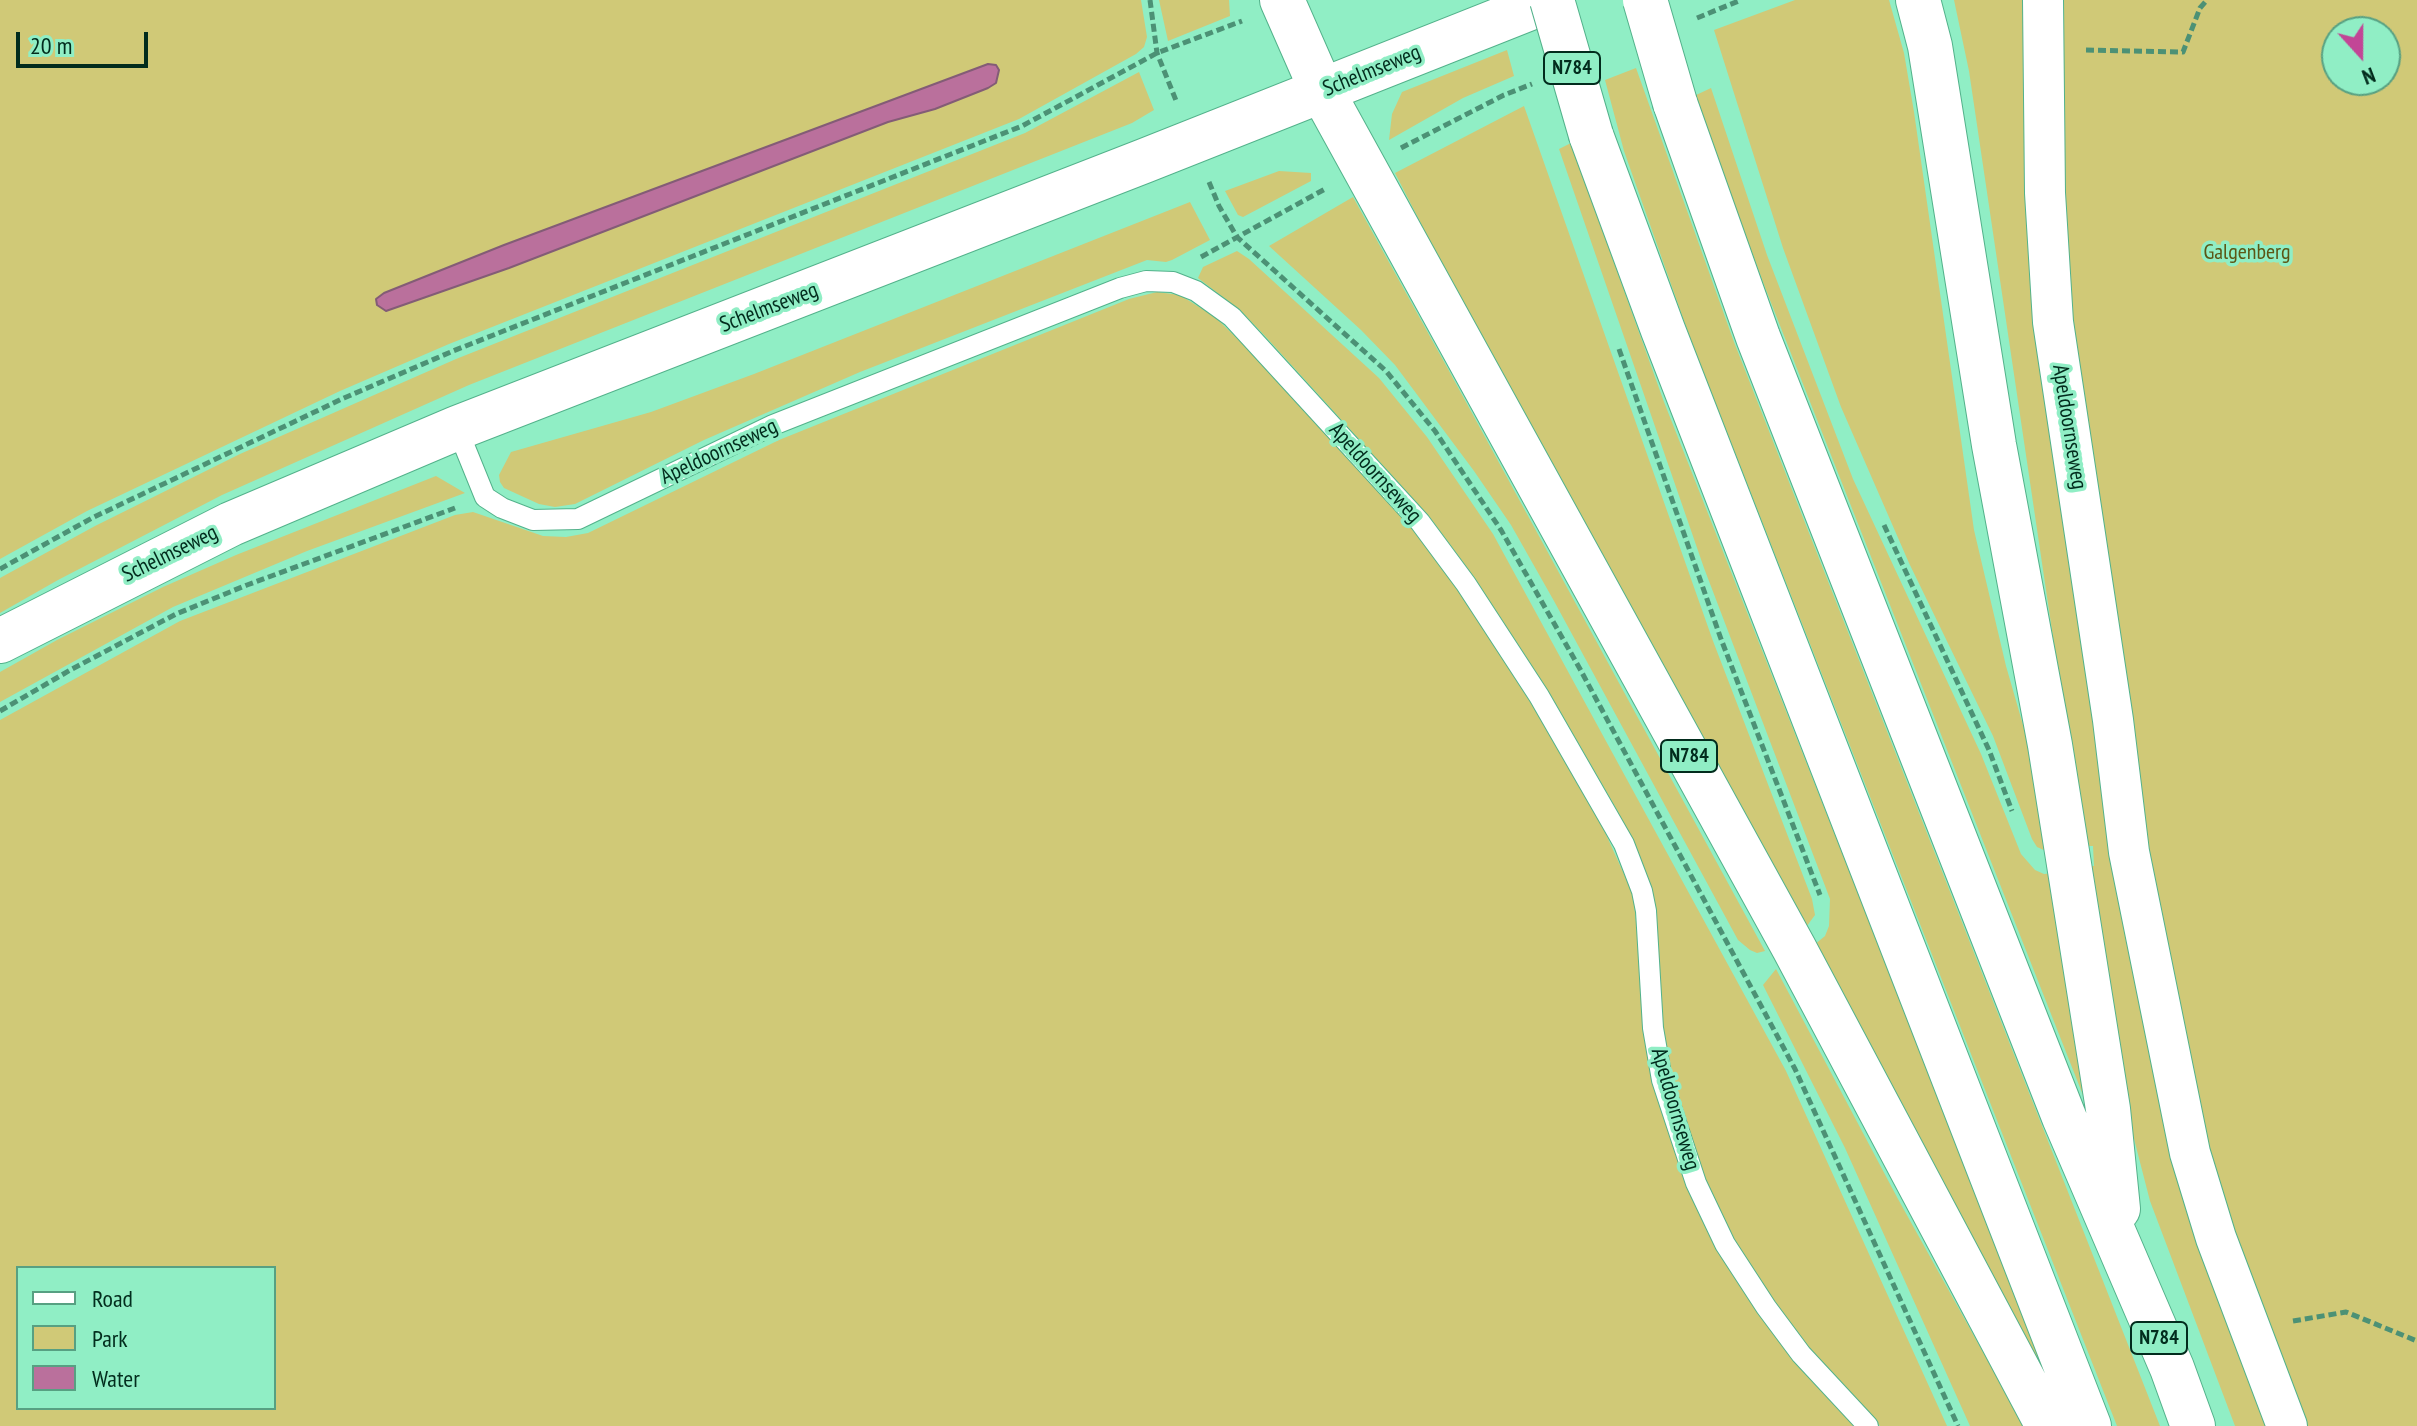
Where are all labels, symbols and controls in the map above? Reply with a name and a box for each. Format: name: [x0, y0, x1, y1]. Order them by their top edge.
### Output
scale bar: [20, 16, 152, 66]
north arrow: [2321, 16, 2401, 96]
text: 20 m: [30, 30, 72, 61]
street label: Schelmseweg: [1319, 39, 1425, 103]
road number: N784: [1544, 52, 1600, 84]
text: N: [2358, 61, 2379, 92]
park label: Galgenberg: [2203, 240, 2291, 266]
street label: Schelmseweg: [716, 277, 822, 339]
street label: Apeldoornseweg: [2046, 363, 2092, 491]
street label: Apeldoornseweg: [656, 413, 782, 491]
street label: Apeldoornseweg: [1323, 417, 1427, 529]
street label: Schelmseweg: [118, 520, 222, 588]
road number: N784: [1661, 740, 1717, 772]
street label: Apeldoornseweg: [1645, 1045, 1705, 1173]
legend: [16, 1266, 276, 1410]
text: Road: [92, 1283, 133, 1314]
road number: N784: [2131, 1322, 2187, 1354]
text: Park: [92, 1323, 128, 1354]
text: Water: [92, 1363, 140, 1394]

